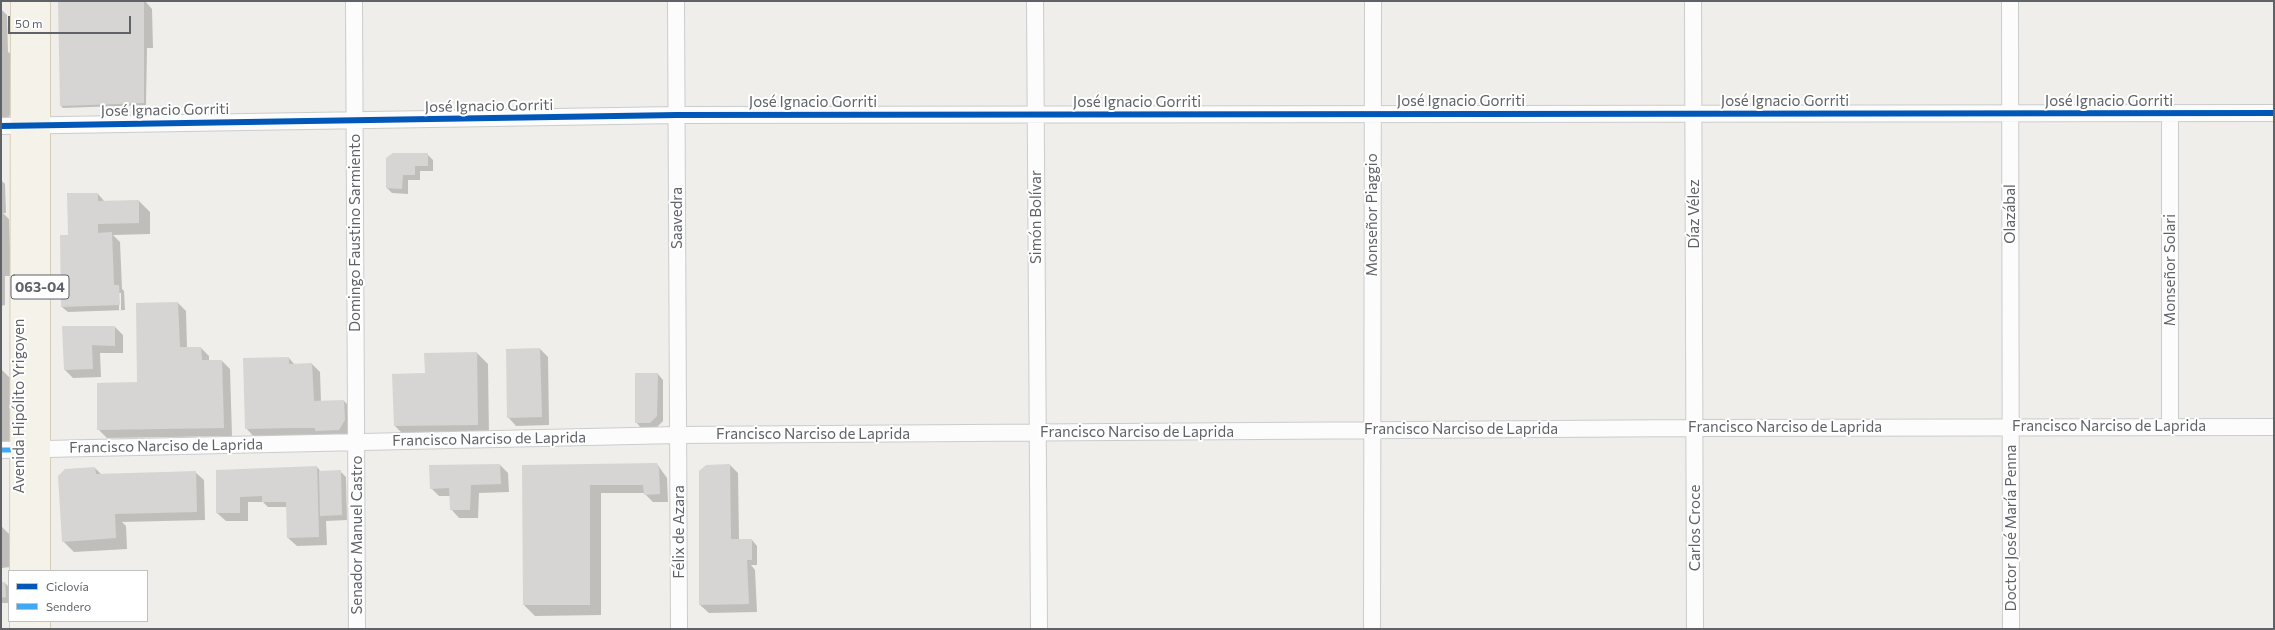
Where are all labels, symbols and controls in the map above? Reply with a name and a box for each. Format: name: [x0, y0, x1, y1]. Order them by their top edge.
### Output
scale bar: [10, 8, 133, 34]
text: 50 m: [15, 16, 43, 30]
street label: José Ignacio Gorriti: [1397, 92, 1525, 110]
street label: José Ignacio Gorriti: [1721, 92, 1849, 110]
street label: José Ignacio Gorriti: [2045, 92, 2173, 110]
street label: José Ignacio Gorriti: [749, 93, 877, 111]
street label: José Ignacio Gorriti: [1073, 93, 1201, 111]
street label: José Ignacio Gorriti: [425, 96, 553, 116]
street label: José Ignacio Gorriti: [101, 100, 229, 120]
street label: Domingo Faustino Sarmiento: [346, 134, 364, 332]
street label: Monseñor Piaggio: [1363, 153, 1381, 277]
street label: Simón Bolívar: [1027, 170, 1045, 264]
street label: Díaz Vélez: [1685, 179, 1703, 249]
street label: Olazábal: [2001, 184, 2019, 244]
street label: Saavedra: [668, 187, 686, 249]
street label: Monseñor Solari: [2161, 214, 2179, 326]
road number: 063-04: [11, 275, 69, 299]
street label: Avenida Hipólito Yrigoyen: [10, 319, 28, 493]
street label: Francisco Narciso de Laprida: [2012, 417, 2206, 435]
street label: Francisco Narciso de Laprida: [1688, 418, 1882, 436]
street label: Francisco Narciso de Laprida: [1364, 420, 1558, 438]
street label: Francisco Narciso de Laprida: [1040, 423, 1234, 441]
street label: Francisco Narciso de Laprida: [716, 425, 910, 443]
street label: Francisco Narciso de Laprida: [392, 428, 586, 450]
street label: Francisco Narciso de Laprida: [69, 435, 263, 457]
street label: Doctor José María Penna: [2002, 445, 2020, 611]
street label: Senador Manuel Castro: [348, 455, 366, 615]
street label: Félix de Azara: [670, 485, 688, 579]
street label: Carlos Croce: [1686, 485, 1704, 571]
legend: [8, 570, 148, 622]
text: Ciclovía: [46, 579, 89, 593]
text: Sendero: [46, 599, 91, 613]

